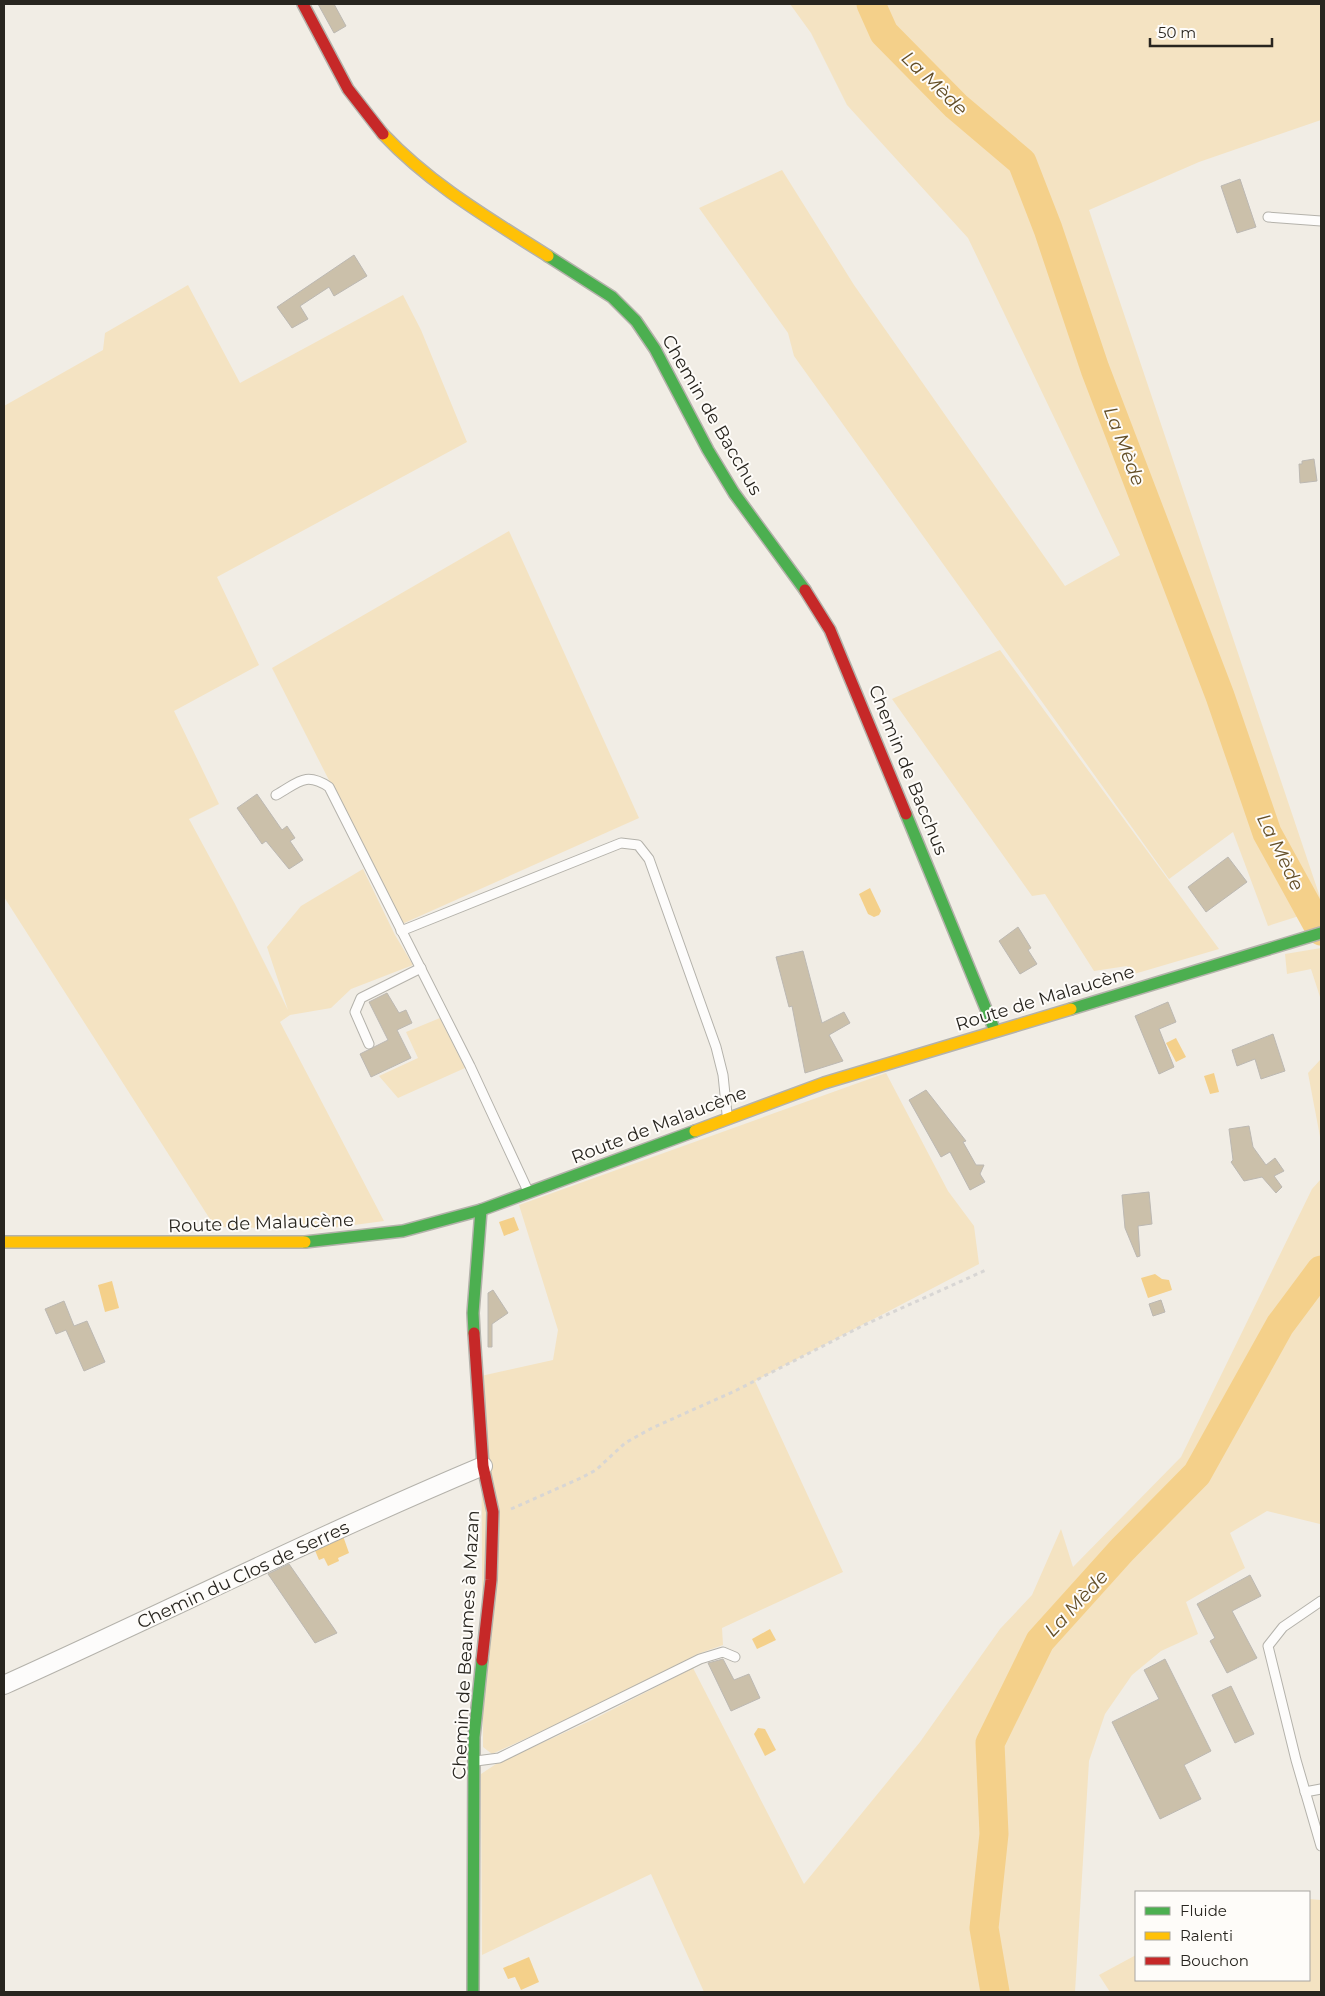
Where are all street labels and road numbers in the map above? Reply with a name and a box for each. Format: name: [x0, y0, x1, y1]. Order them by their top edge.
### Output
street label: Chemin de Bacchus: [657, 331, 767, 499]
street label: Chemin de Bacchus: [864, 682, 952, 859]
street label: Route de Malaucène: [953, 960, 1137, 1036]
street label: Route de Malaucène: [568, 1081, 750, 1169]
street label: Route de Malaucène: [168, 1209, 354, 1237]
street label: Chemin de Beaumes à Mazan: [448, 1510, 484, 1780]
street label: Chemin du Clos de Serres: [133, 1516, 353, 1634]

